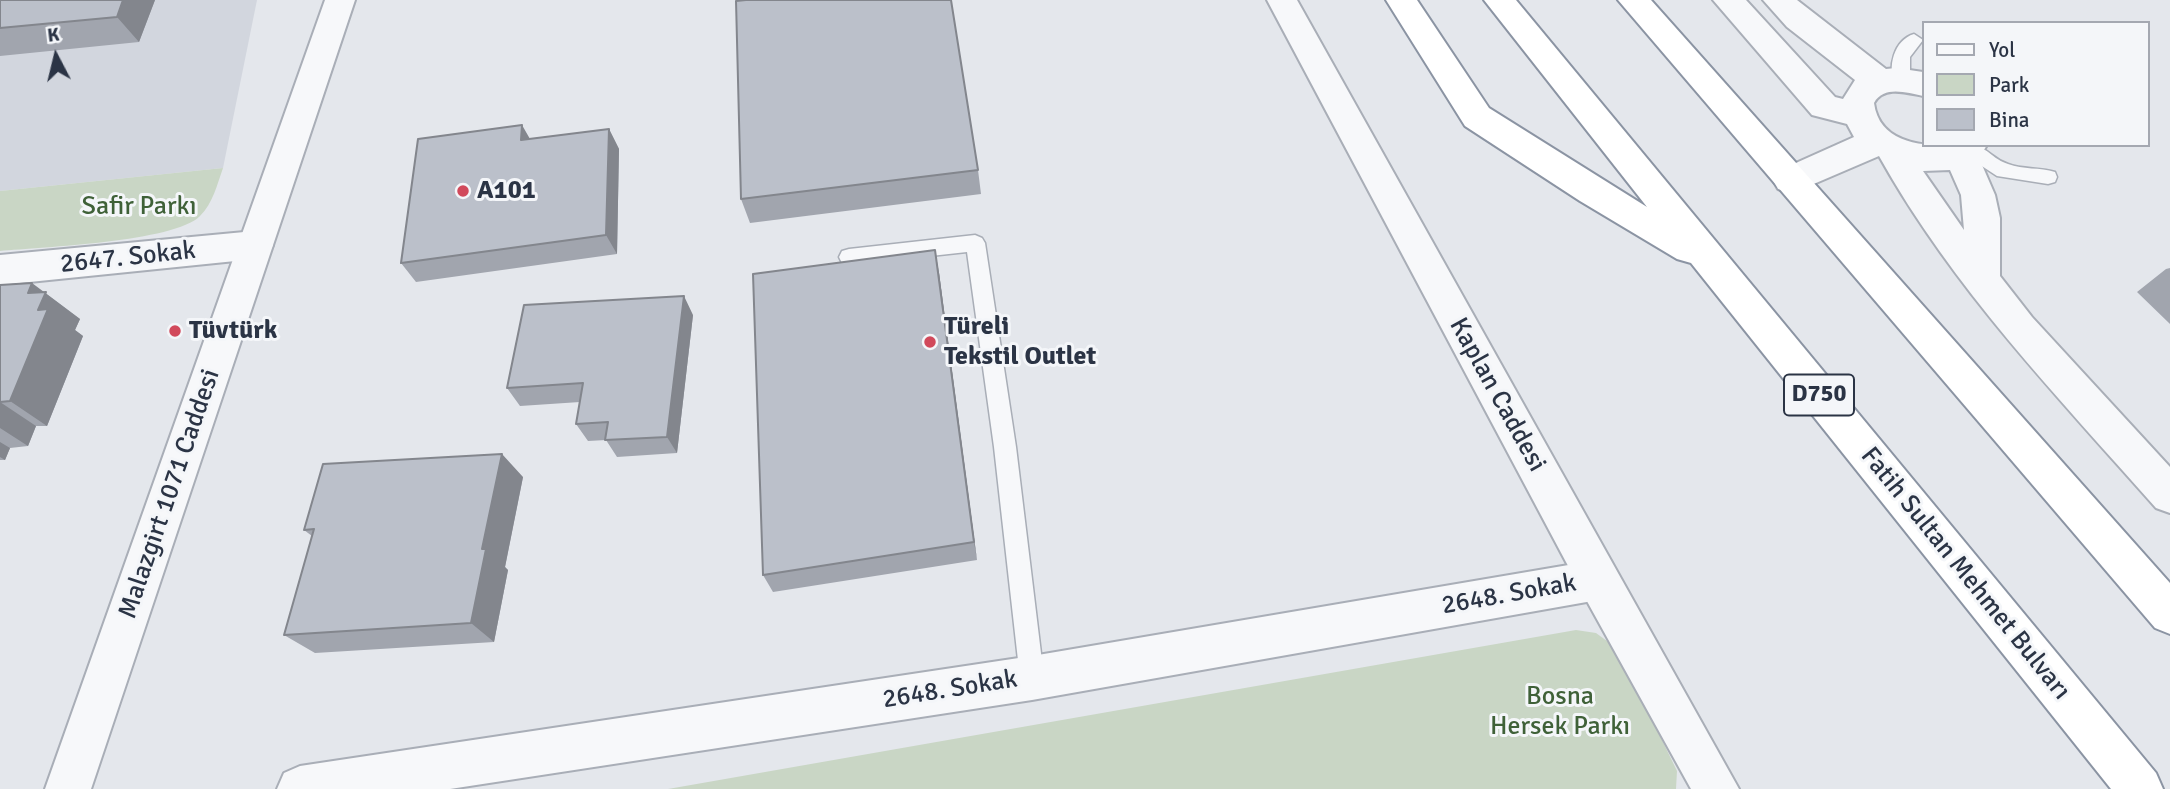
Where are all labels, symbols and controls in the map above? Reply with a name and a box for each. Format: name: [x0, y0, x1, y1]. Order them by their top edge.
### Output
north arrow: [21, 21, 91, 91]
legend: [1922, 21, 2149, 147]
text: K: [46, 23, 61, 48]
text: Yol: [1989, 37, 2015, 63]
text: Park: [1989, 72, 2029, 98]
text: Bina: [1989, 107, 2030, 133]
place label: A101: [477, 175, 536, 207]
marker: A101: [455, 183, 471, 199]
park label: Safir Parkı: [82, 191, 196, 223]
street label: 2647. Sokak: [59, 235, 197, 281]
place label: Türeli Tekstil Outlet: [944, 311, 1096, 372]
street label: Kaplan Caddesi: [1442, 313, 1552, 477]
place label: Tüvtürk: [189, 315, 277, 347]
marker: Tüvtürk: [167, 323, 183, 339]
marker: Türeli Tekstil Outlet: [922, 334, 938, 350]
street label: Malazgirt 1071 Caddesi: [113, 365, 227, 623]
road number: D750: [1784, 374, 1854, 416]
street label: Fatih Sultan Mehmet Bulvarı: [1853, 441, 2077, 707]
street label: 2648. Sokak: [1439, 568, 1579, 622]
street label: 2648. Sokak: [880, 664, 1020, 716]
park label: Bosna Hersek Parkı: [1490, 681, 1630, 742]

